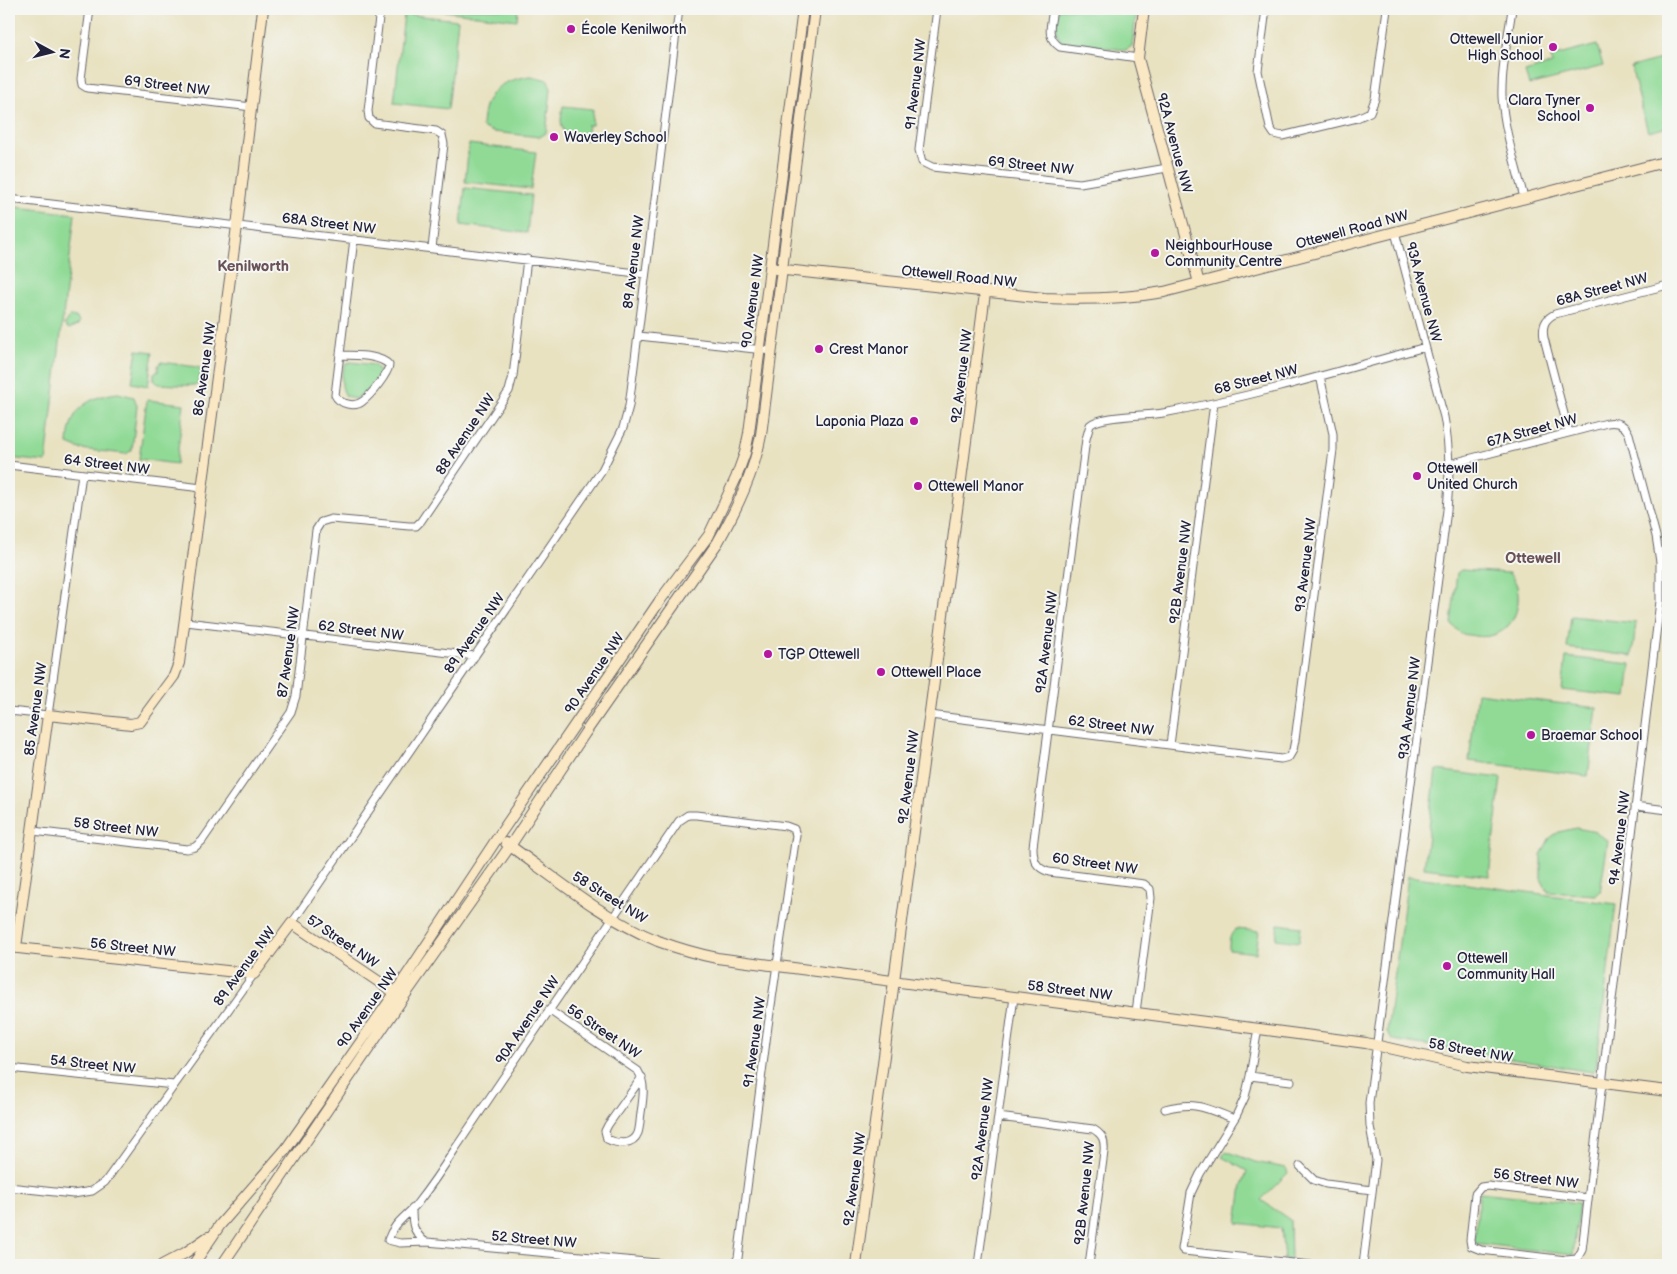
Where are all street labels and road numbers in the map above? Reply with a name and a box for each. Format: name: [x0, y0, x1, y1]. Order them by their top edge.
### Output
street label: 91 Avenue NW: [901, 37, 930, 130]
street label: 69 Street NW: [123, 72, 211, 99]
street label: 92A Avenue NW: [1153, 91, 1196, 195]
street label: 69 Street NW: [987, 153, 1075, 178]
street label: Ottewell Road NW: [1294, 206, 1410, 253]
street label: 68A Street NW: [281, 209, 377, 238]
street label: 89 Avenue NW: [619, 214, 648, 310]
street label: 93A Avenue NW: [1402, 240, 1445, 344]
street label: 90 Avenue NW: [738, 253, 768, 349]
street label: Ottewell Road NW: [900, 262, 1018, 291]
street label: 68A Street NW: [1554, 269, 1650, 310]
street label: 86 Avenue NW: [189, 321, 220, 417]
street label: 92 Avenue NW: [947, 328, 976, 424]
street label: 68 Street NW: [1212, 361, 1300, 398]
street label: 88 Avenue NW: [432, 390, 499, 478]
street label: 67A Street NW: [1485, 410, 1580, 451]
street label: 64 Street NW: [63, 451, 151, 478]
street label: 93 Avenue NW: [1291, 517, 1320, 613]
street label: 92B Avenue NW: [1166, 519, 1195, 625]
street label: 89 Avenue NW: [440, 590, 509, 677]
street label: 92A Avenue NW: [1032, 590, 1061, 694]
street label: 87 Avenue NW: [274, 605, 303, 699]
street label: 62 Street NW: [317, 617, 405, 644]
street label: 90 Avenue NW: [561, 629, 628, 717]
street label: 93A Avenue NW: [1395, 656, 1424, 760]
street label: 85 Avenue NW: [21, 661, 50, 757]
street label: 62 Street NW: [1067, 712, 1155, 739]
street label: 92 Avenue NW: [894, 729, 923, 825]
street label: 94 Avenue NW: [1605, 790, 1634, 886]
street label: 58 Street NW: [73, 814, 160, 841]
street label: 60 Street NW: [1051, 849, 1139, 878]
street label: 58 Street NW: [569, 868, 651, 927]
street label: 57 Street NW: [303, 911, 382, 972]
street label: 89 Avenue NW: [210, 923, 279, 1009]
street label: 56 Street NW: [89, 935, 177, 960]
street label: 90 Avenue NW: [333, 965, 402, 1052]
street label: 90A Avenue NW: [492, 973, 563, 1068]
street label: 58 Street NW: [1027, 977, 1114, 1004]
street label: 91 Avenue NW: [740, 995, 769, 1089]
street label: 56 Street NW: [563, 1000, 644, 1063]
street label: 58 Street NW: [1427, 1035, 1515, 1066]
street label: 54 Street NW: [49, 1052, 137, 1077]
street label: 92A Avenue NW: [968, 1077, 997, 1181]
street label: 92 Avenue NW: [840, 1131, 870, 1227]
street label: 92B Avenue NW: [1071, 1140, 1098, 1246]
street label: 56 Street NW: [1492, 1165, 1580, 1192]
street label: 52 Street NW: [491, 1227, 577, 1252]

